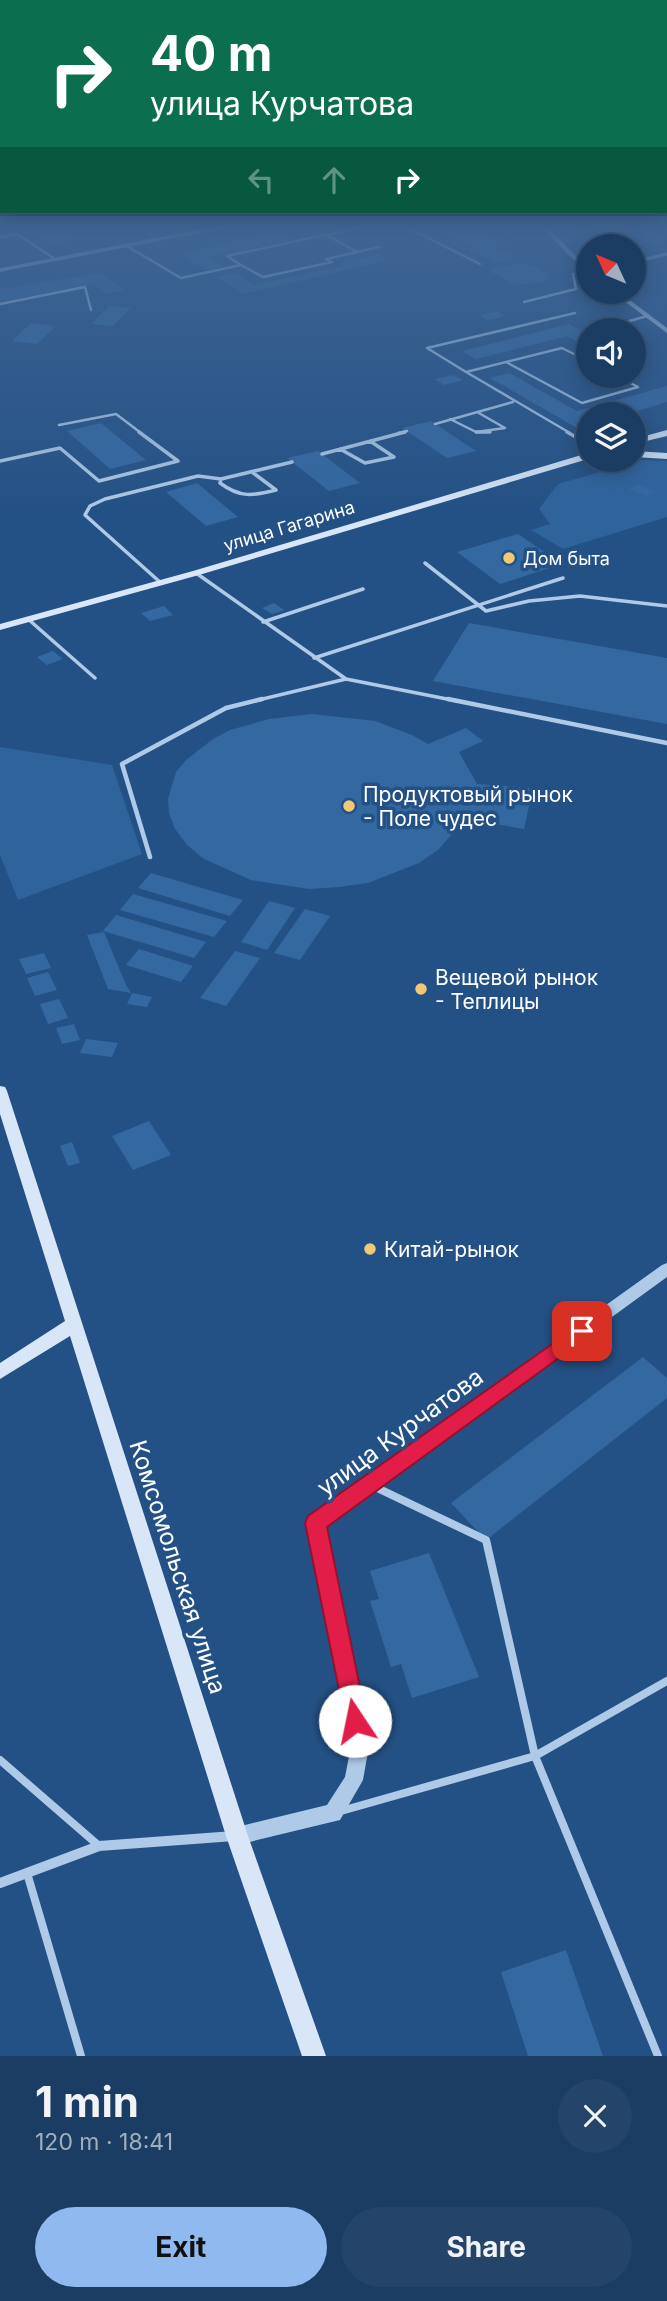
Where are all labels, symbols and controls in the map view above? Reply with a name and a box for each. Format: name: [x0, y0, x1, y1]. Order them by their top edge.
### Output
text: 40 m: [150, 24, 273, 83]
icon: right: [35, 28, 126, 119]
text: улица Курчатова: [150, 84, 414, 123]
icon: left: [242, 161, 280, 199]
icon: ahead: [315, 161, 353, 199]
icon: right: [388, 161, 426, 199]
north arrow: [576, 234, 646, 304]
map controls: [576, 234, 646, 472]
button: sound: [576, 318, 646, 388]
button: layers: [576, 402, 646, 472]
street label: улица Гагарина: [221, 496, 357, 556]
place label: Дом быта: [523, 548, 610, 569]
marker: Дом быта: [501, 550, 517, 566]
place label: Продуктовый рынок - Поле чудес: [363, 782, 573, 831]
marker: Продуктовый рынок - Поле чудес: [341, 798, 357, 814]
place label: Вещевой рынок - Теплицы: [435, 965, 599, 1014]
marker: Вещевой рынок - Теплицы: [413, 981, 429, 997]
place label: Китай-рынок: [384, 1237, 520, 1262]
marker: Китай-рынок: [362, 1241, 378, 1257]
pin: [552, 1301, 612, 1361]
icon: arrive: [563, 1312, 601, 1350]
street label: улица Курчатова: [311, 1362, 489, 1502]
street label: Комсомольская улица: [123, 1437, 233, 1697]
position arrow: [318, 1684, 392, 1758]
text: 1 min: [35, 2076, 139, 2127]
button: close: [558, 2079, 632, 2153]
text: 120 m · 18:41: [35, 2128, 173, 2156]
button: Exit: [35, 2207, 327, 2287]
button: Share: [341, 2207, 632, 2287]

